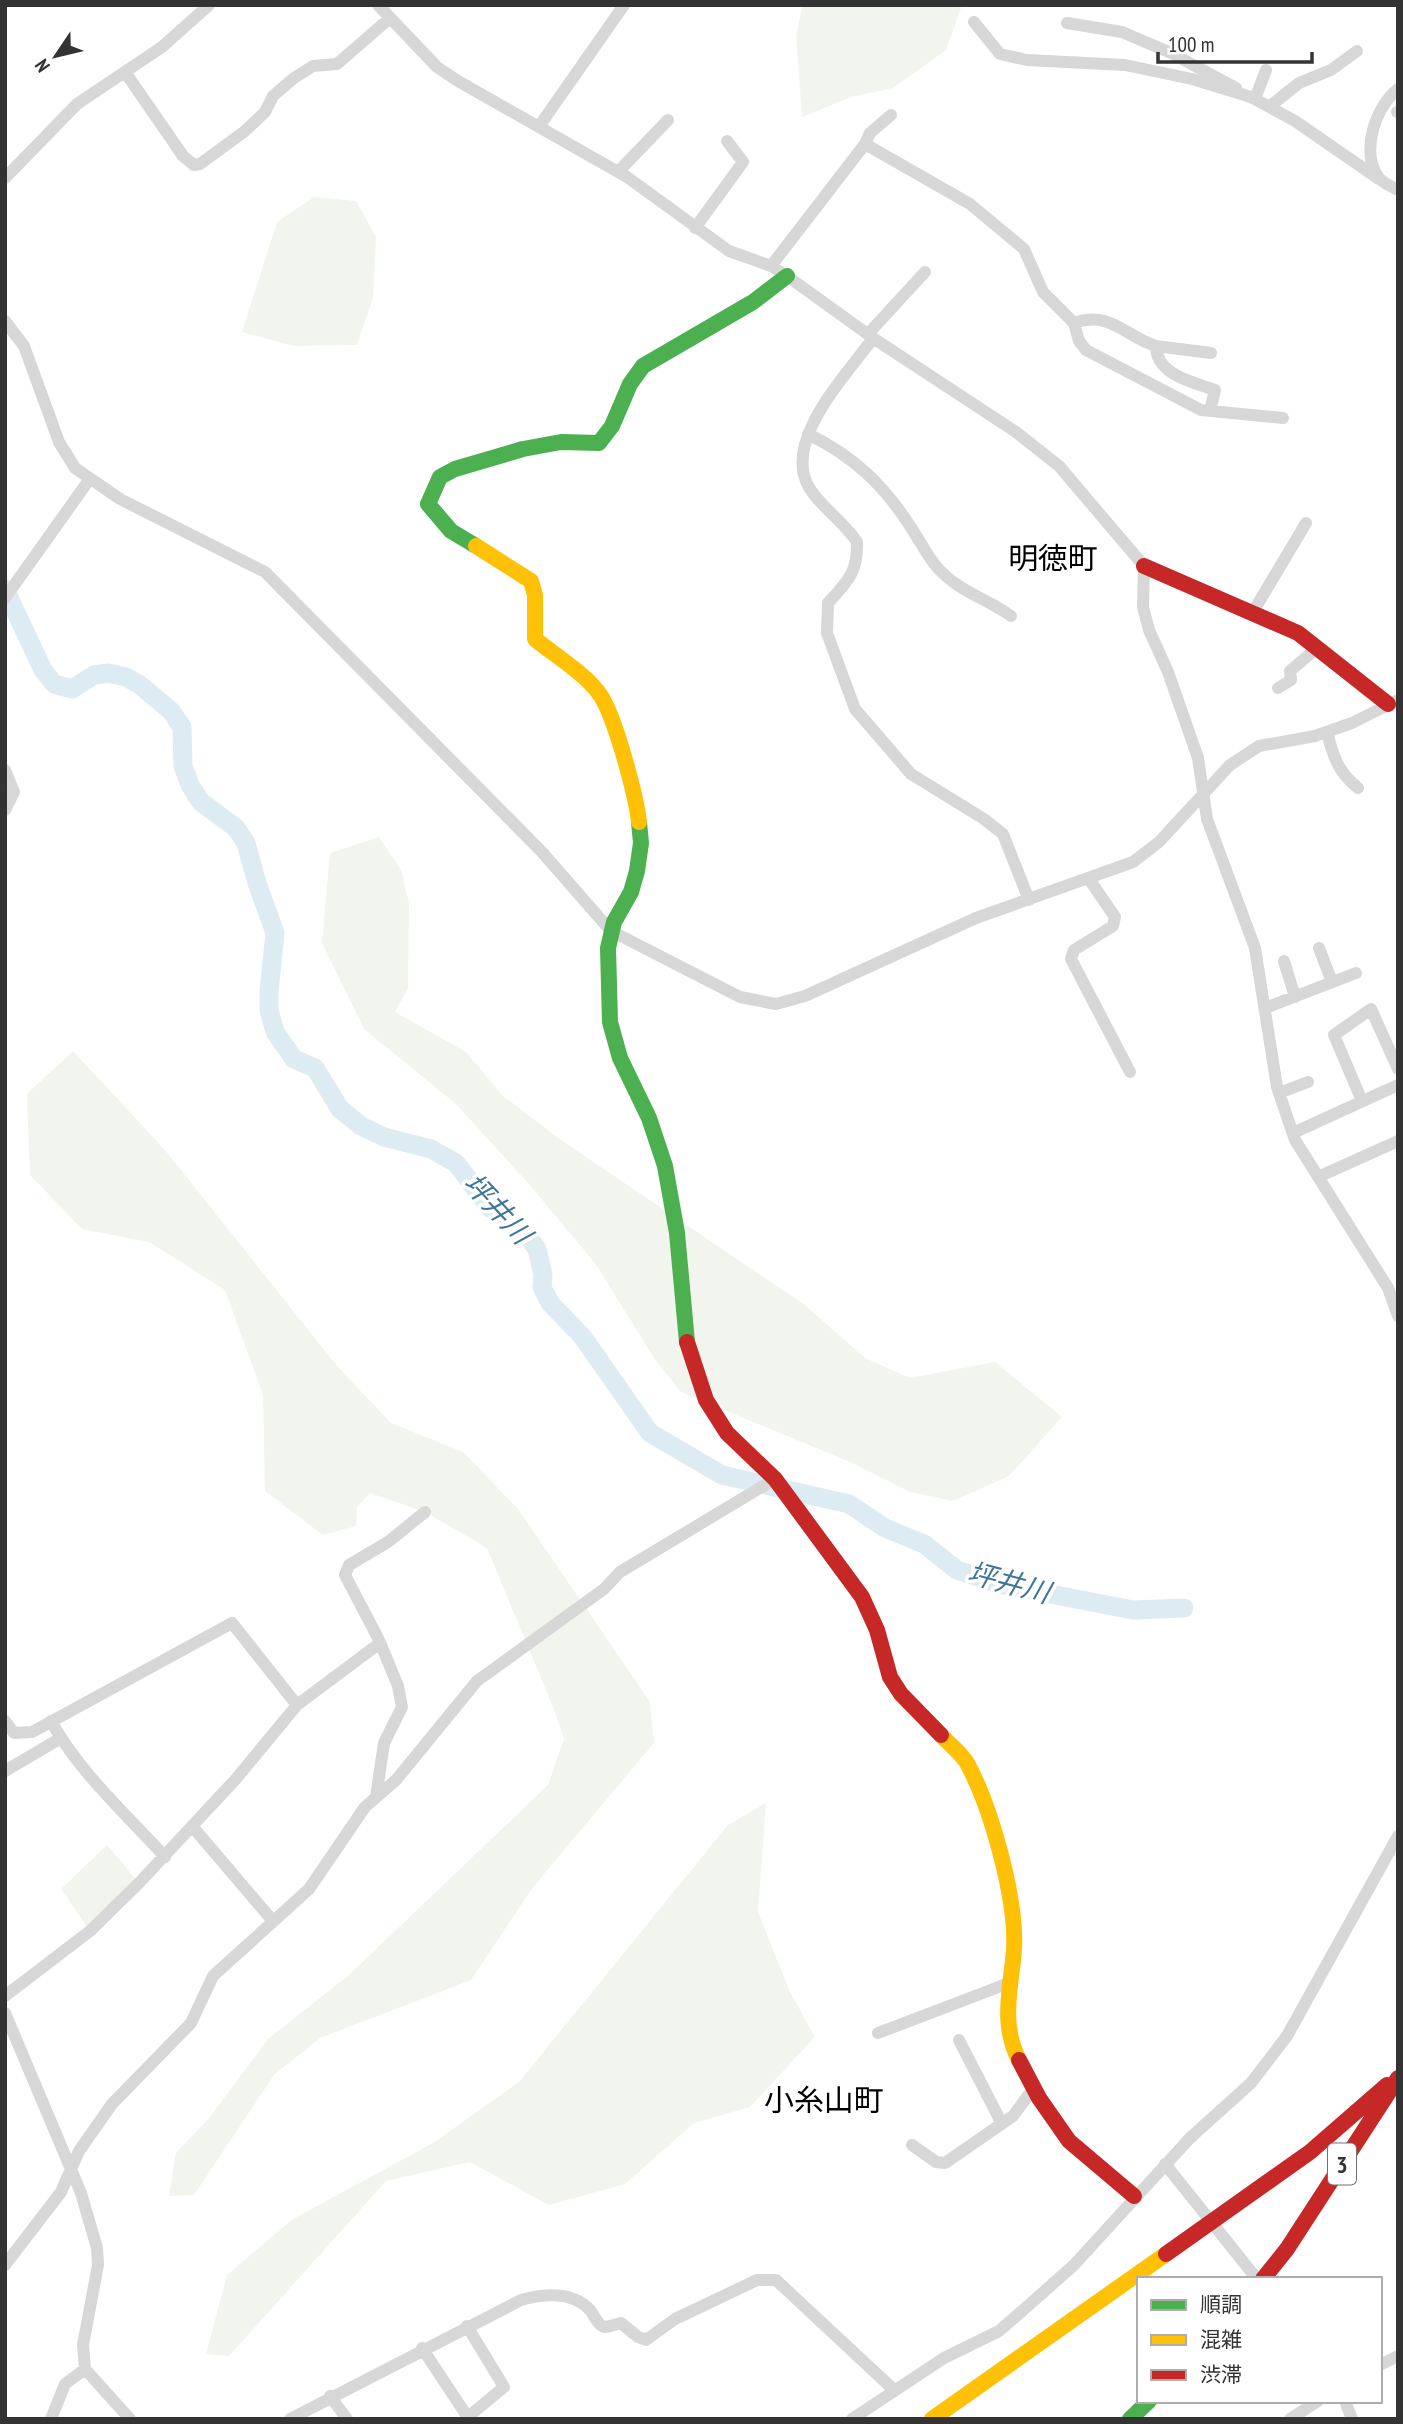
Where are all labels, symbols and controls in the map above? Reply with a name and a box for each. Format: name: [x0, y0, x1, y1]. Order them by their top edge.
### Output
north arrow: [21, 21, 91, 91]
scale bar: [1158, 21, 1312, 65]
text: 100 m: [1168, 31, 1214, 58]
text: N: [29, 55, 55, 77]
district label: 明徳町: [1008, 538, 1098, 577]
water label: 坪井川: [456, 1165, 542, 1254]
water label: 坪井川: [964, 1553, 1057, 1612]
district label: 小糸山町: [764, 2080, 884, 2119]
road number: 3: [1328, 2144, 1356, 2185]
legend: [1137, 2277, 1382, 2403]
text: 順調: [1200, 2291, 1242, 2318]
text: 混雑: [1200, 2326, 1242, 2353]
text: 渋滞: [1200, 2361, 1242, 2388]

